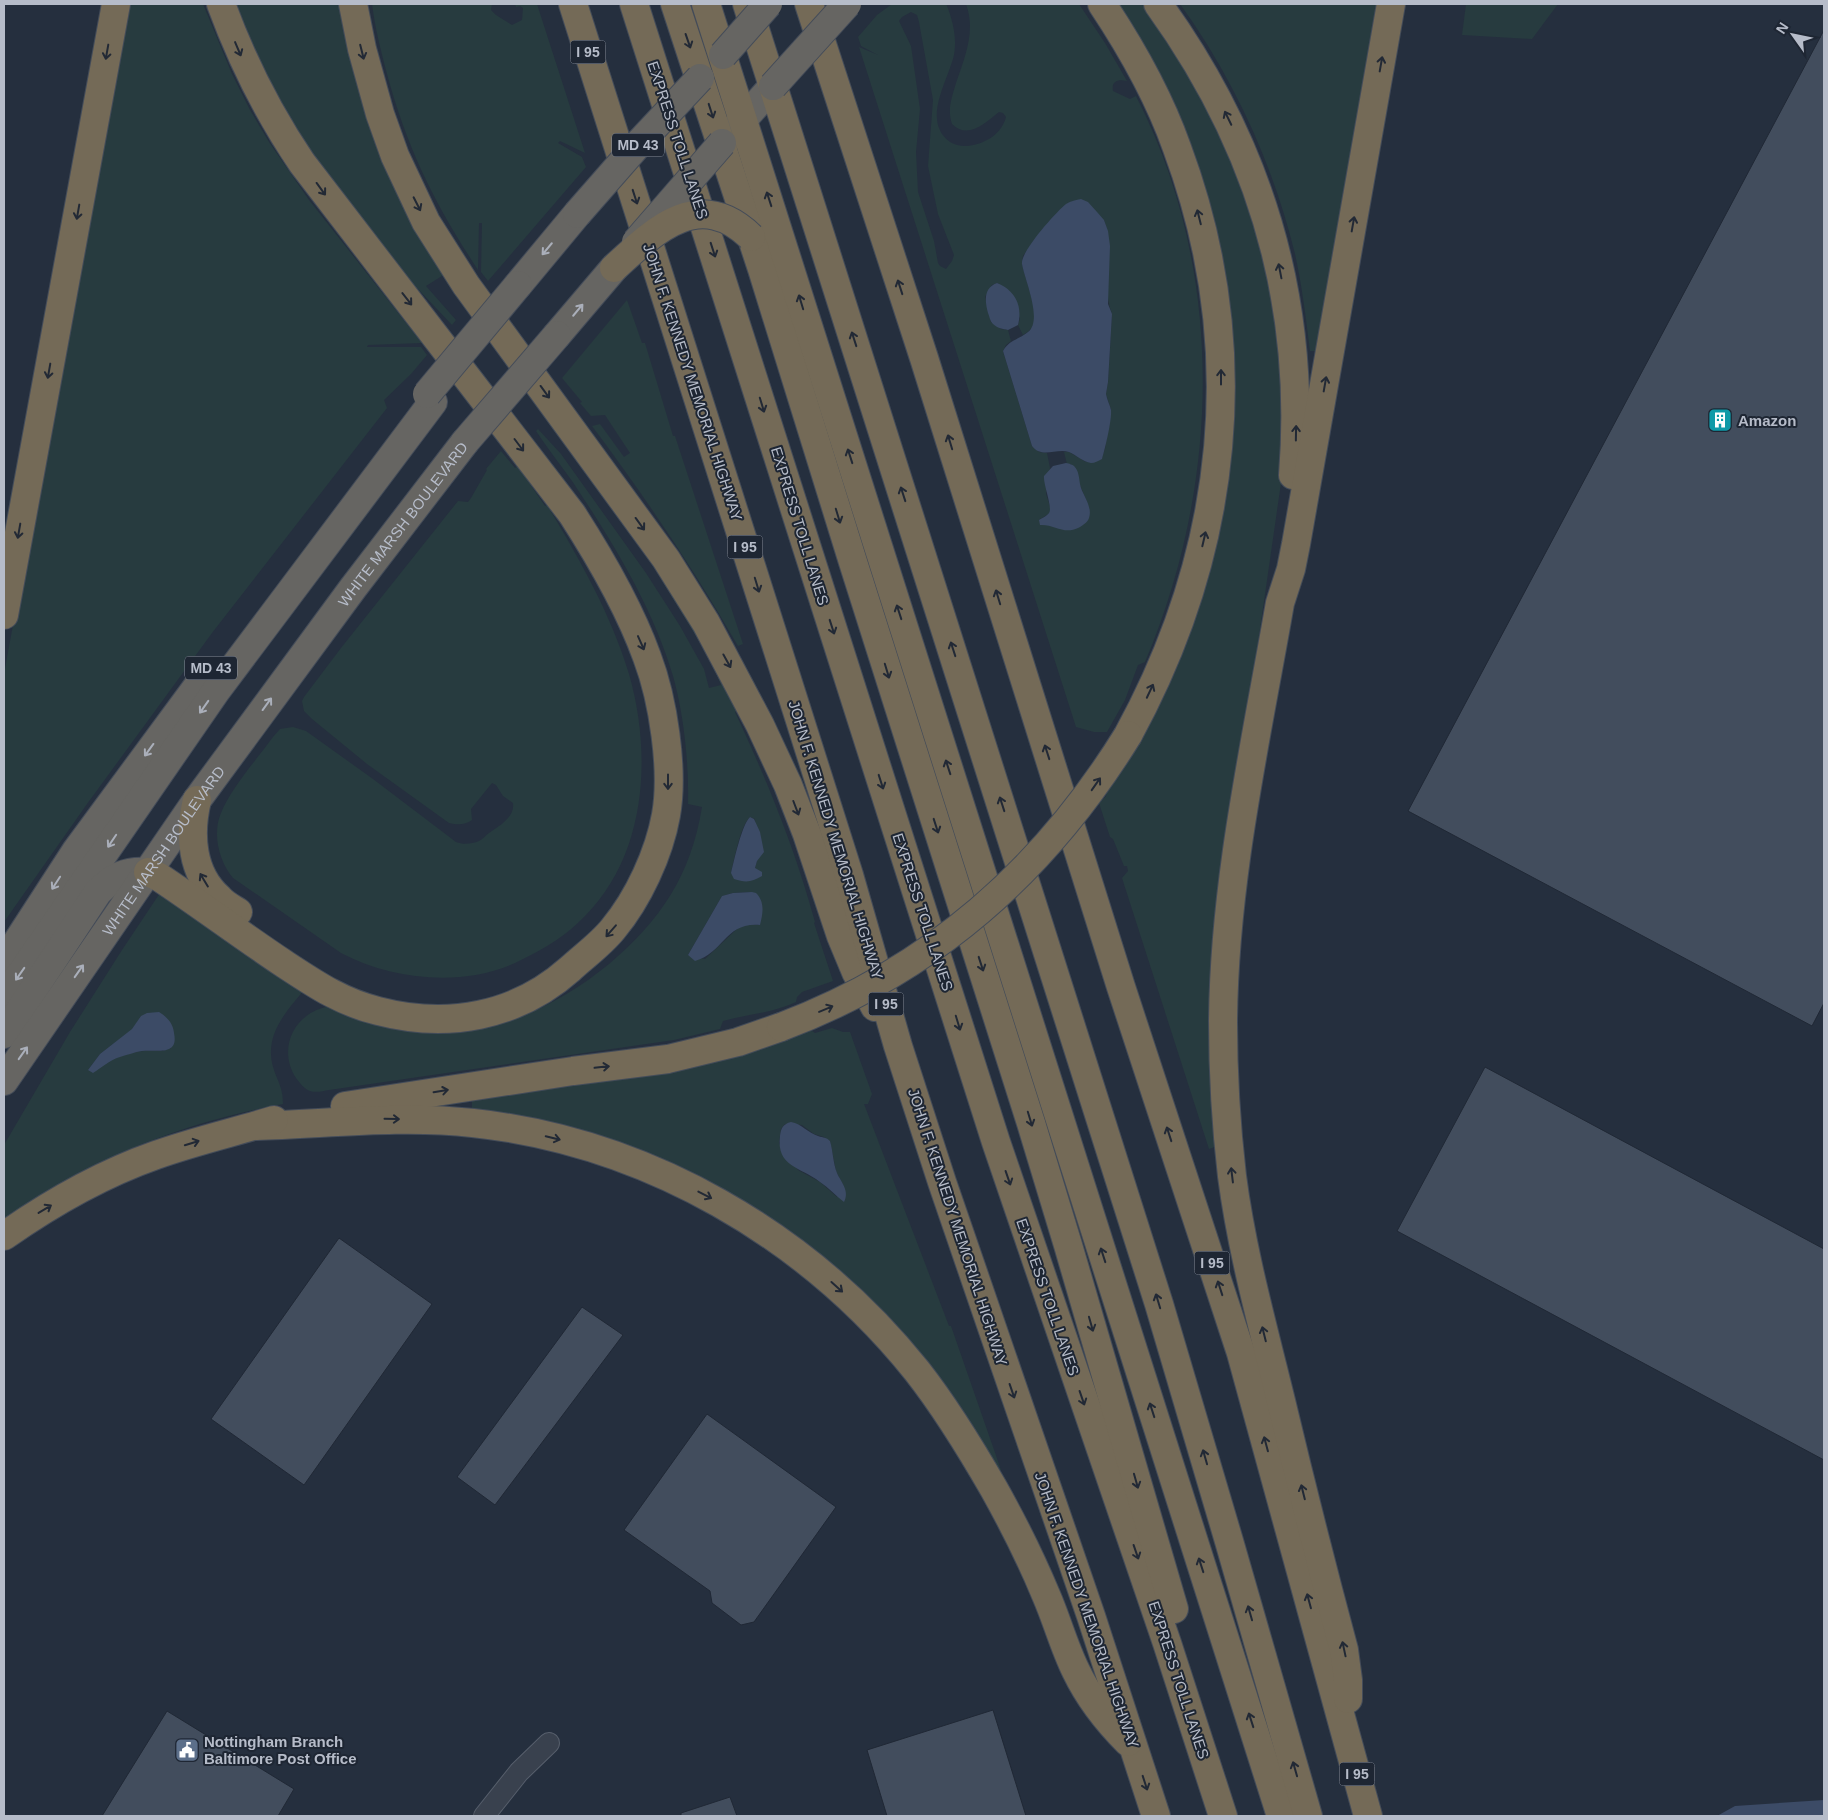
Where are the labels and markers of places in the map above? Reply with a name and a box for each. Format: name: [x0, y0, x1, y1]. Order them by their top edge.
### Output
building icon: Amazon: [1707, 407, 1733, 433]
place label: Amazon: [1738, 412, 1796, 429]
place label: Nottingham Branch Baltimore Post Office: [204, 1733, 357, 1767]
public building icon: Nottingham Branch Baltimore Post Office: [174, 1737, 200, 1763]

